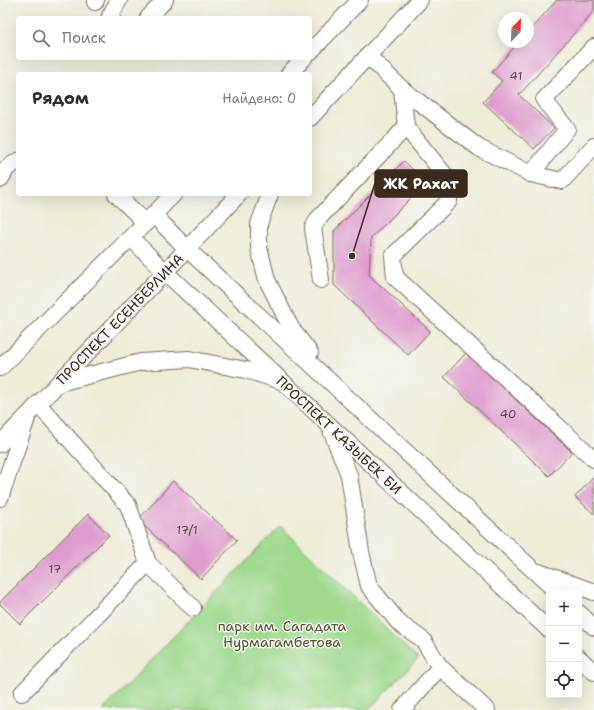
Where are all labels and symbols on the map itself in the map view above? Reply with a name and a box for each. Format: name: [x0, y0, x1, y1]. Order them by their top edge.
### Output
north arrow: [498, 12, 534, 48]
house number: 41: [510, 68, 522, 84]
callout: ЖК Рахат: [375, 170, 467, 197]
text: ЖК Рахат: [383, 174, 459, 194]
street label: ПРОСПЕКТ ЕСЕНБЕРЛИНА: [53, 250, 187, 388]
street label: ПРОСПЕКТ КАЗЫБЕК БИ: [272, 372, 406, 498]
house number: 40: [500, 406, 516, 422]
house number: 17/1: [176, 522, 198, 538]
house number: 17: [49, 561, 61, 577]
park label: парк им. Сагадата Нурмагамбетова: [218, 617, 347, 651]

